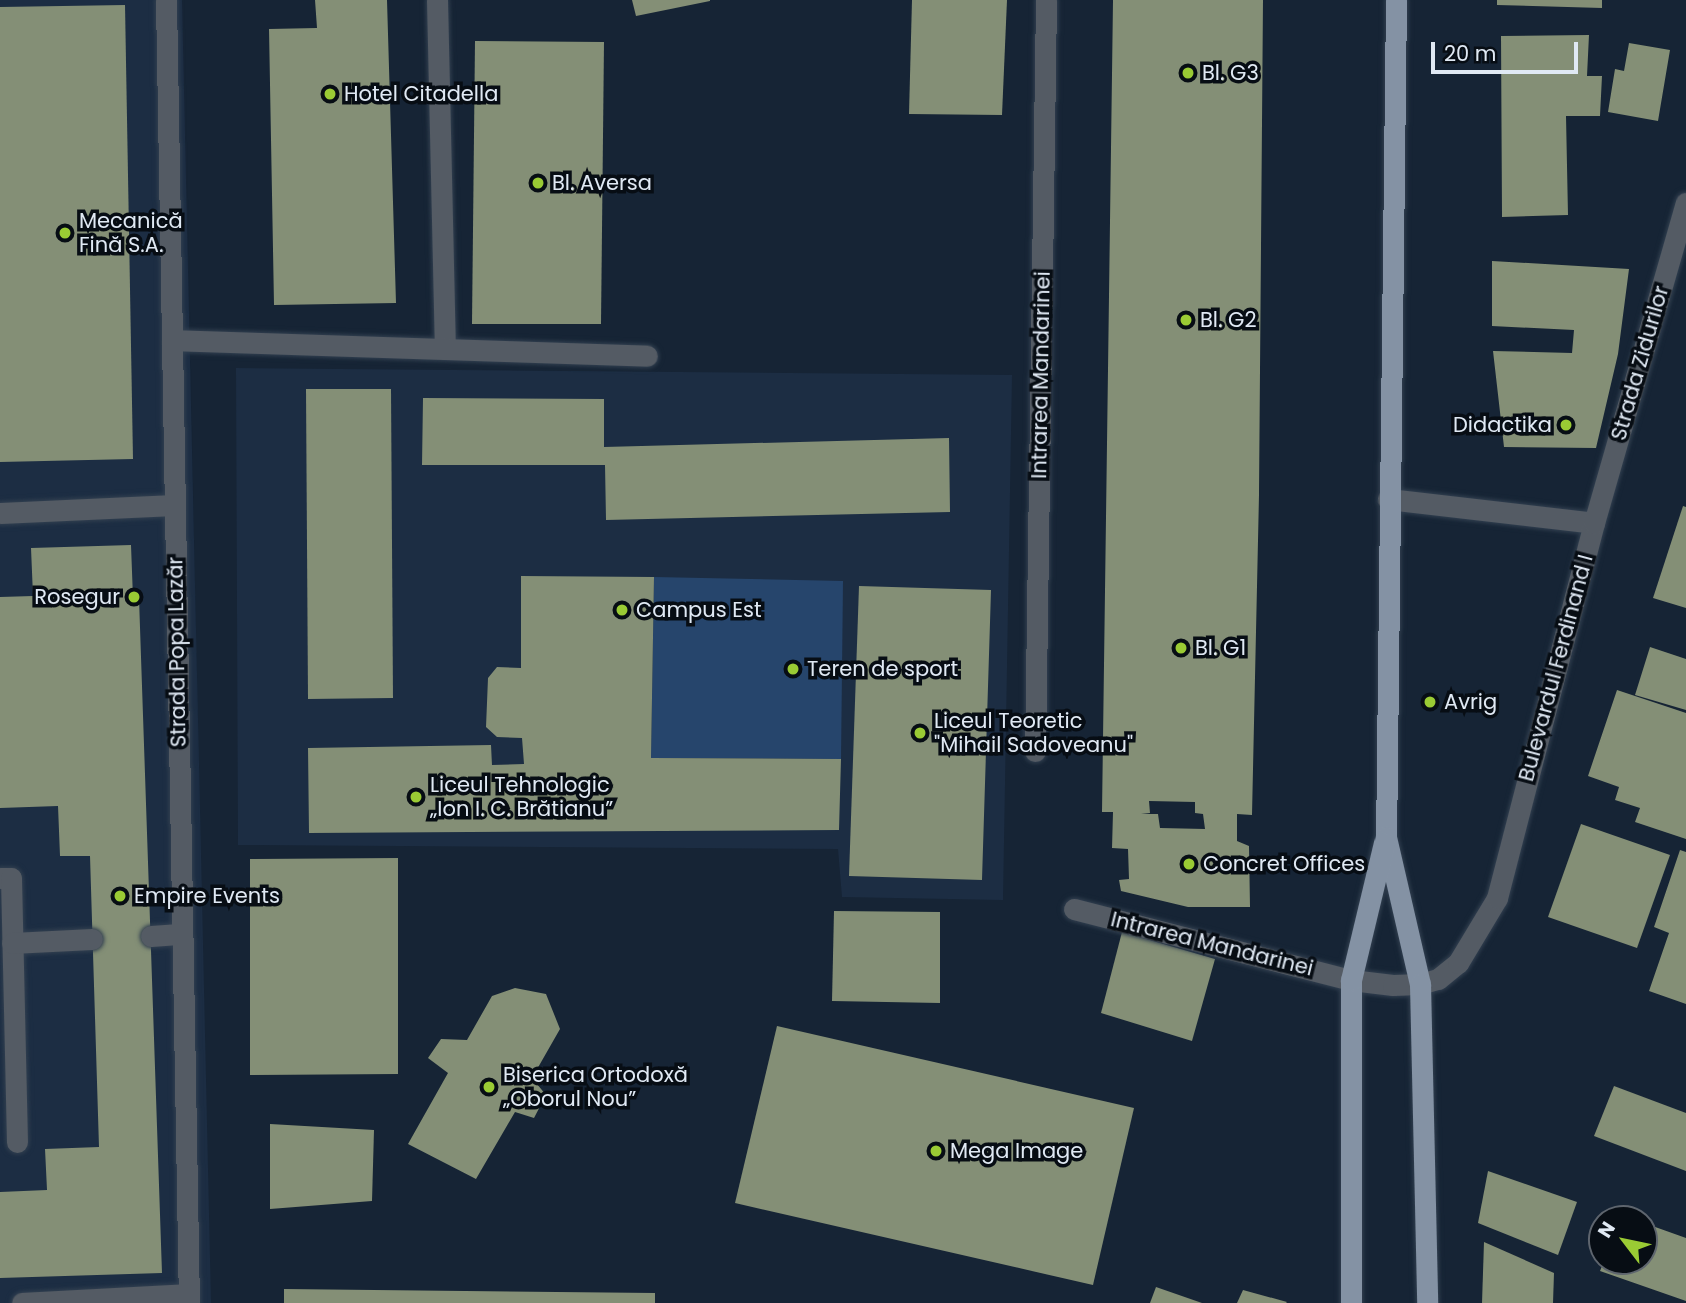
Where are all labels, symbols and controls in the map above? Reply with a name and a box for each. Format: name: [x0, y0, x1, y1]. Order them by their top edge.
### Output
scale bar: [1434, 28, 1581, 72]
text: 20 m: [1444, 39, 1497, 68]
place label: Bl. G3: [1202, 60, 1259, 86]
marker: Bl. G3: [1180, 65, 1196, 81]
place label: Hotel Citadella: [344, 81, 498, 107]
marker: Hotel Citadella: [322, 86, 338, 102]
place label: Bl. Aversa: [552, 170, 652, 196]
marker: Bl. Aversa: [530, 175, 546, 191]
place label: Mecanică Fină S.A.: [79, 208, 183, 258]
marker: Mecanică Fină S.A.: [57, 225, 73, 241]
street label: Intrarea Mandarinei: [1027, 271, 1055, 479]
street label: Strada Zidurilor: [1606, 283, 1674, 443]
place label: Bl. G2: [1200, 307, 1256, 333]
marker: Bl. G2: [1178, 312, 1194, 328]
place label: Didactika: [1453, 412, 1552, 438]
marker: Didactika: [1558, 417, 1574, 433]
street label: Bulevardul Ferdinand I: [1514, 552, 1598, 784]
street label: Strada Popa Lazăr: [163, 557, 191, 747]
place label: Rosegur: [34, 584, 120, 610]
marker: Rosegur: [126, 589, 142, 605]
place label: Campus Est: [636, 597, 762, 623]
marker: Campus Est: [614, 602, 630, 618]
place label: Bl. G1: [1195, 635, 1246, 661]
marker: Bl. G1: [1173, 640, 1189, 656]
place label: Teren de sport: [807, 656, 958, 682]
marker: Teren de sport: [785, 661, 801, 677]
place label: Avrig: [1444, 689, 1497, 715]
marker: Avrig: [1422, 694, 1438, 710]
place label: Liceul Teoretic "Mihail Sadoveanu": [934, 708, 1133, 758]
marker: Liceul Teoretic "Mihail Sadoveanu": [912, 725, 928, 741]
place label: Liceul Tehnologic „Ion I. C. Brătianu”: [430, 772, 613, 822]
marker: Liceul Tehnologic „Ion I. C. Brătianu”: [408, 789, 424, 805]
place label: Concret Offices: [1203, 851, 1365, 877]
marker: Concret Offices: [1181, 856, 1197, 872]
place label: Empire Events: [134, 883, 280, 909]
marker: Empire Events: [112, 888, 128, 904]
street label: Intrarea Mandarinei: [1108, 907, 1316, 981]
place label: Biserica Ortodoxă „Oborul Nou”: [503, 1062, 688, 1112]
marker: Biserica Ortodoxă „Oborul Nou”: [481, 1079, 497, 1095]
place label: Mega Image: [950, 1138, 1083, 1164]
marker: Mega Image: [928, 1143, 944, 1159]
north arrow: [1588, 1205, 1658, 1275]
text: N: [1591, 1216, 1622, 1243]

